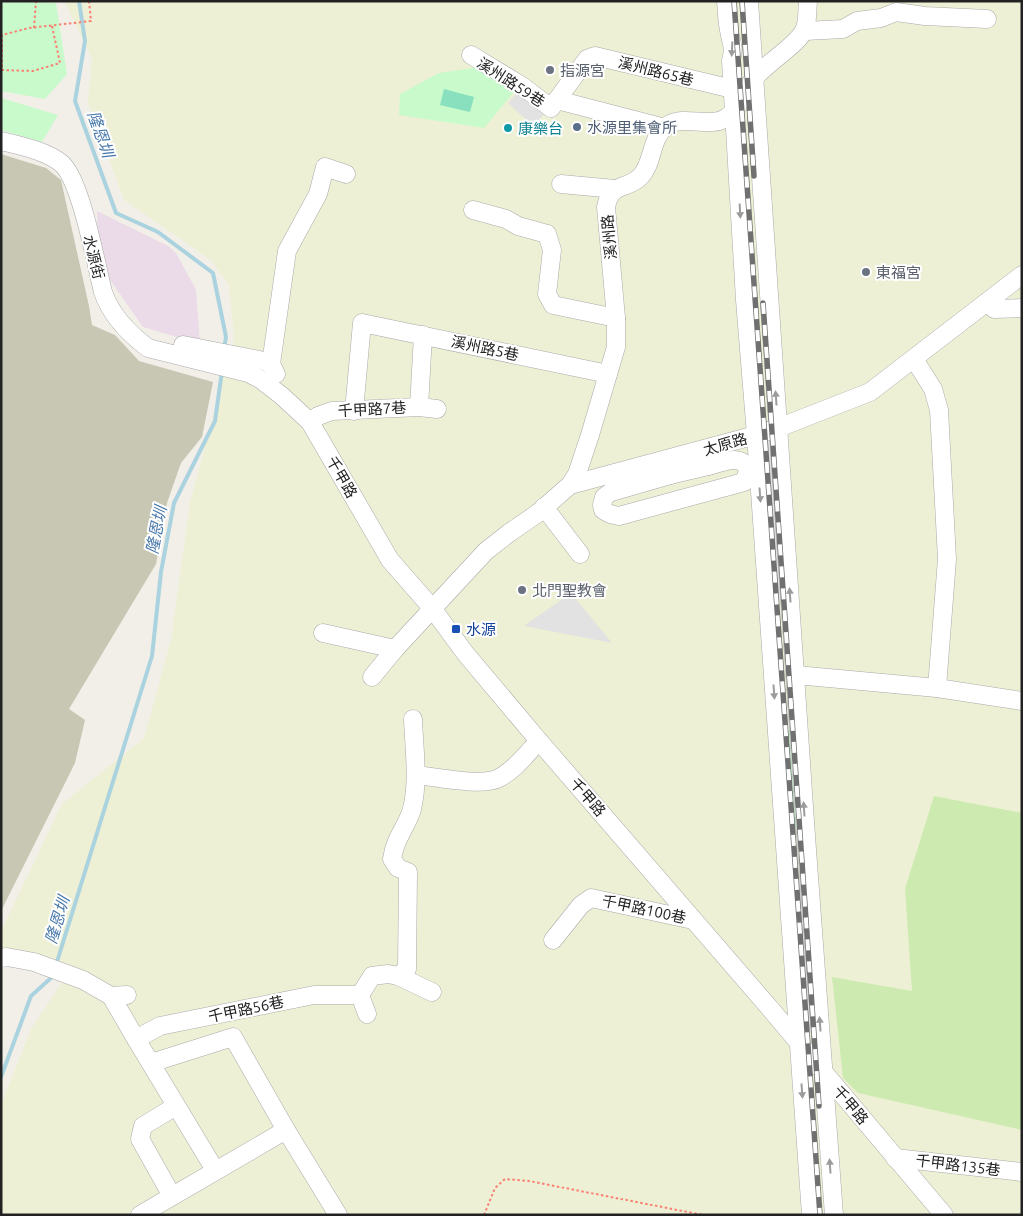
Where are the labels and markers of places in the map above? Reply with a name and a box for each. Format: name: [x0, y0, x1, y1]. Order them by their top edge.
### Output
place label: 指源宮: [560, 62, 605, 79]
marker: 指源宮: [544, 64, 556, 76]
place label: 水源里集會所: [587, 119, 677, 136]
place label: 康樂台: [518, 120, 563, 137]
marker: 水源里集會所: [571, 121, 583, 133]
marker: 康樂台: [502, 122, 514, 134]
place label: 東福宮: [876, 264, 921, 281]
marker: 東福宮: [860, 266, 872, 278]
place label: 北門聖教會: [532, 582, 607, 599]
marker: 北門聖教會: [516, 584, 528, 596]
place label: 水源: [466, 621, 496, 638]
marker: 水源: [450, 623, 462, 635]

